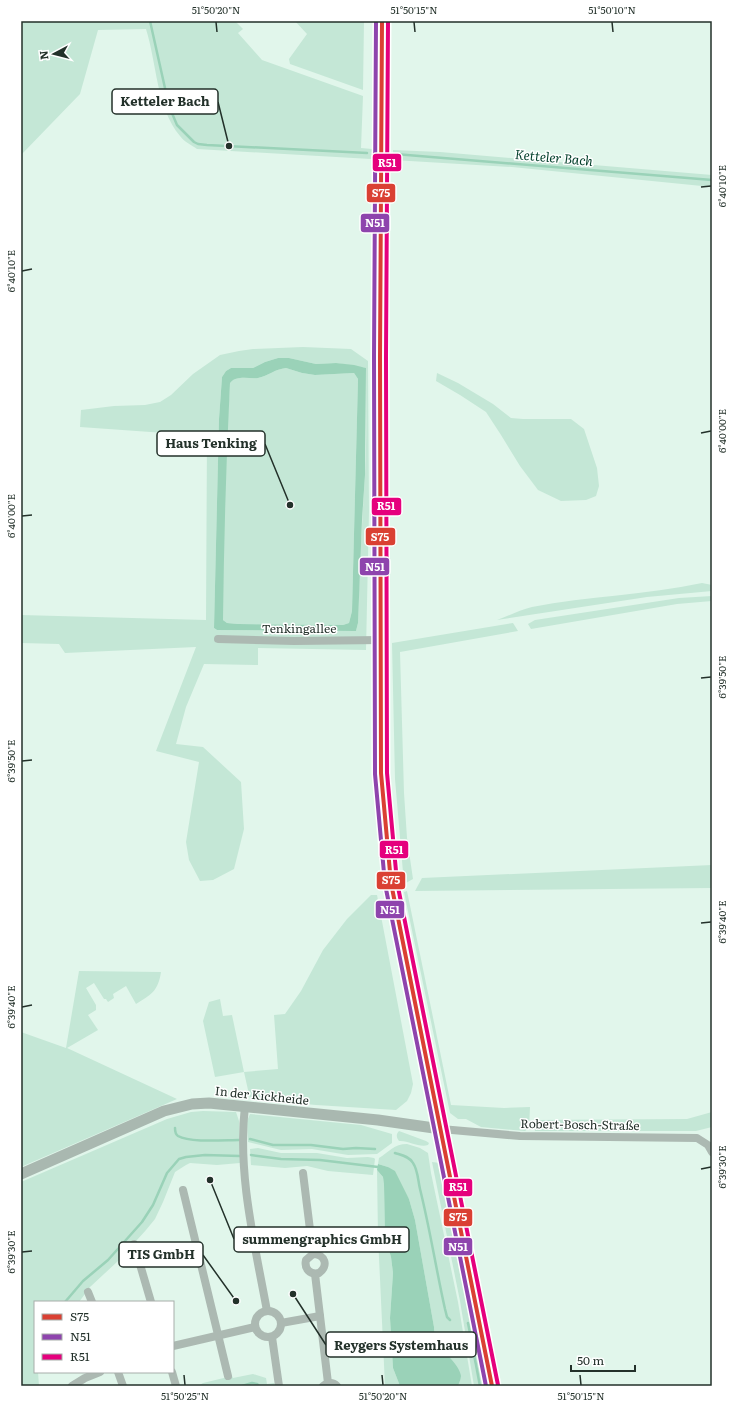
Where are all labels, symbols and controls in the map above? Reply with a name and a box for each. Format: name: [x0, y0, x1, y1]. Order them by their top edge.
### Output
text: 51°50'20"N: [192, 2, 240, 17]
text: 51°50'15"N: [390, 2, 438, 17]
text: 51°50'10"N: [588, 2, 636, 17]
north arrow: [34, 34, 74, 74]
text: N: [35, 50, 52, 61]
callout: Ketteler Bach: [112, 89, 218, 114]
text: Ketteler Bach: [120, 91, 210, 110]
water label: Ketteler Bach: [514, 144, 594, 170]
line badge: R51: [372, 153, 402, 172]
text: R51: [378, 154, 397, 170]
text: 6°40'10"E: [714, 165, 729, 207]
line badge: S75: [366, 183, 396, 203]
text: S75: [372, 184, 390, 200]
line badge: N51: [360, 213, 390, 233]
text: N51: [365, 214, 385, 230]
text: 6°40'10"E: [3, 250, 18, 292]
text: 6°40'00"E: [714, 409, 729, 453]
callout: Haus Tenking: [157, 431, 265, 456]
text: Haus Tenking: [165, 433, 257, 452]
text: 6°40'00"E: [3, 494, 18, 538]
line badge: R51: [371, 497, 402, 516]
text: R51: [377, 497, 396, 513]
line badge: S75: [365, 527, 396, 546]
text: S75: [371, 528, 389, 544]
line badge: N51: [359, 557, 390, 576]
text: N51: [365, 558, 385, 574]
street label: Tenkingallee: [262, 619, 336, 637]
text: 6°39'50"E: [714, 656, 729, 698]
text: 6°39'50"E: [3, 740, 18, 782]
line badge: R51: [379, 840, 409, 859]
text: R51: [385, 841, 404, 857]
line badge: S75: [376, 871, 406, 890]
text: S75: [382, 871, 400, 887]
line badge: N51: [375, 900, 405, 919]
text: 6°39'40"E: [714, 900, 729, 944]
text: N51: [380, 901, 400, 917]
text: 6°39'40"E: [3, 985, 18, 1029]
street label: In der Kickheide: [214, 1081, 310, 1109]
street label: Robert-Bosch-Straße: [520, 1114, 640, 1134]
text: 6°39'30"E: [714, 1145, 729, 1189]
line badge: R51: [443, 1178, 473, 1197]
text: R51: [449, 1178, 468, 1194]
line badge: S75: [443, 1208, 473, 1227]
text: S75: [449, 1208, 467, 1224]
callout: summengraphics GmbH: [234, 1227, 409, 1252]
text: summengraphics GmbH: [242, 1229, 402, 1248]
text: 6°39'30"E: [3, 1230, 18, 1274]
line badge: N51: [443, 1237, 473, 1256]
text: N51: [448, 1238, 468, 1254]
callout: TIS GmbH: [119, 1242, 203, 1267]
text: TIS GmbH: [127, 1244, 195, 1263]
legend: [34, 1301, 174, 1373]
text: S75: [70, 1307, 89, 1325]
text: N51: [70, 1327, 91, 1345]
callout: Reygers Systemhaus: [326, 1332, 476, 1357]
text: Reygers Systemhaus: [334, 1335, 469, 1354]
text: R51: [70, 1347, 90, 1365]
scale bar: [571, 1347, 635, 1373]
text: 50 m: [577, 1351, 604, 1369]
text: 51°50'25"N: [161, 1388, 209, 1403]
text: 51°50'20"N: [359, 1388, 407, 1403]
text: 51°50'15"N: [557, 1388, 605, 1403]

